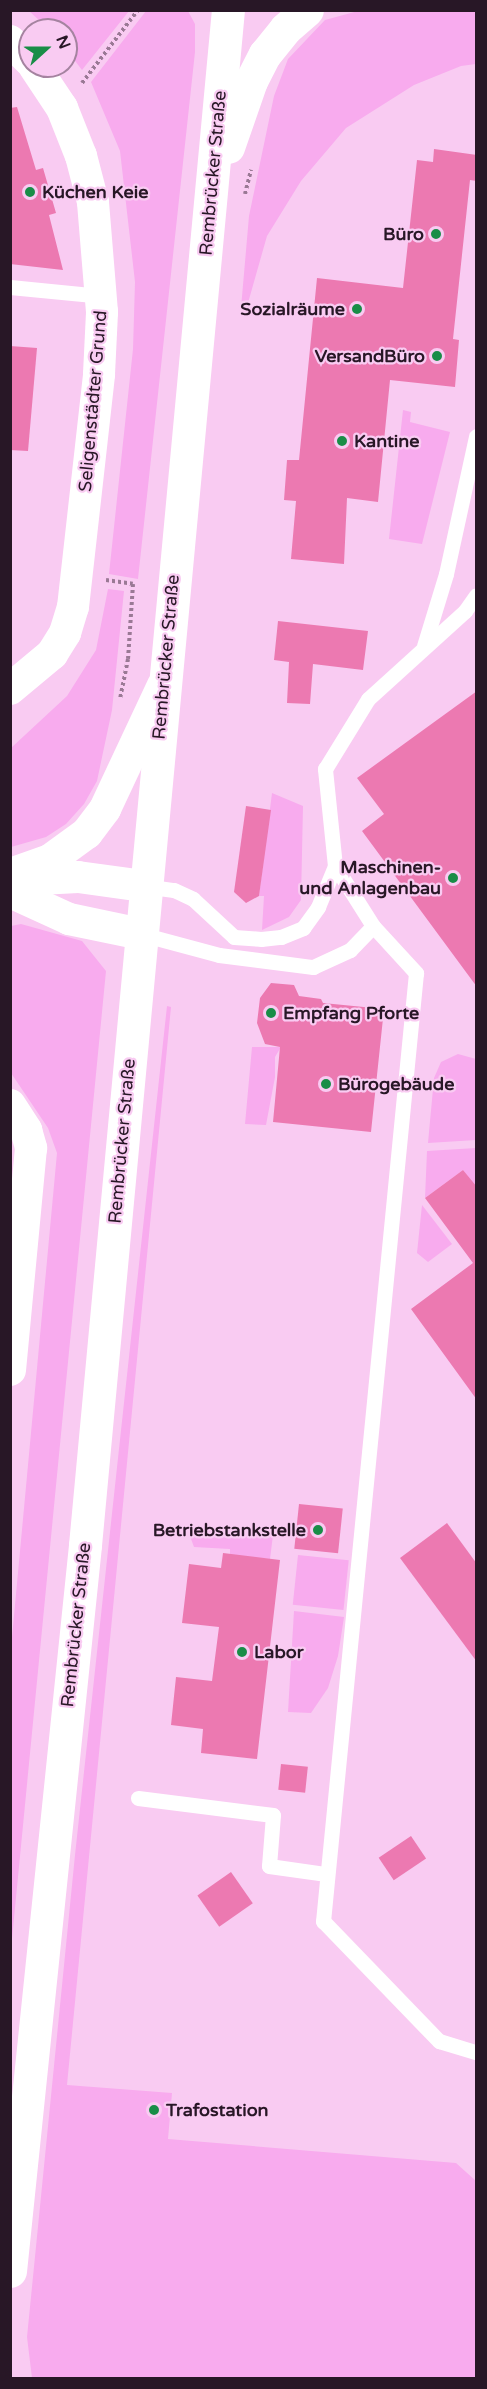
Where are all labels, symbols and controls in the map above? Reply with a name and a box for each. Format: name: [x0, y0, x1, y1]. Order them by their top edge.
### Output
north arrow: [18, 18, 78, 78]
text: N: [51, 33, 75, 52]
street label: Rembrücker Straße: [195, 90, 231, 256]
place label: Küchen Keie: [42, 181, 148, 203]
marker: Küchen Keie: [23, 185, 37, 199]
place label: Büro: [383, 223, 424, 245]
marker: Büro: [429, 227, 443, 241]
place label: Sozialräume: [240, 298, 345, 320]
marker: Sozialräume: [350, 302, 364, 316]
street label: Seligenstädter Grund: [74, 309, 112, 493]
place label: VersandBüro: [315, 345, 425, 367]
marker: VersandBüro: [430, 349, 444, 363]
place label: Kantine: [354, 430, 419, 452]
marker: Kantine: [335, 434, 349, 448]
street label: Rembrücker Straße: [148, 574, 184, 740]
place label: Maschinen- und Anlagenbau: [299, 857, 441, 900]
marker: Maschinen- und Anlagenbau: [446, 871, 460, 885]
place label: Empfang Pforte: [283, 1002, 419, 1024]
marker: Empfang Pforte: [264, 1006, 278, 1020]
street label: Rembrücker Straße: [104, 1058, 140, 1224]
place label: Bürogebäude: [338, 1073, 454, 1095]
marker: Bürogebäude: [319, 1077, 333, 1091]
place label: Betriebstankstelle: [153, 1519, 306, 1541]
marker: Betriebstankstelle: [311, 1523, 325, 1537]
street label: Rembrücker Straße: [57, 1542, 95, 1708]
place label: Labor: [254, 1641, 304, 1663]
marker: Labor: [235, 1645, 249, 1659]
place label: Trafostation: [166, 2099, 269, 2121]
marker: Trafostation: [147, 2103, 161, 2117]

